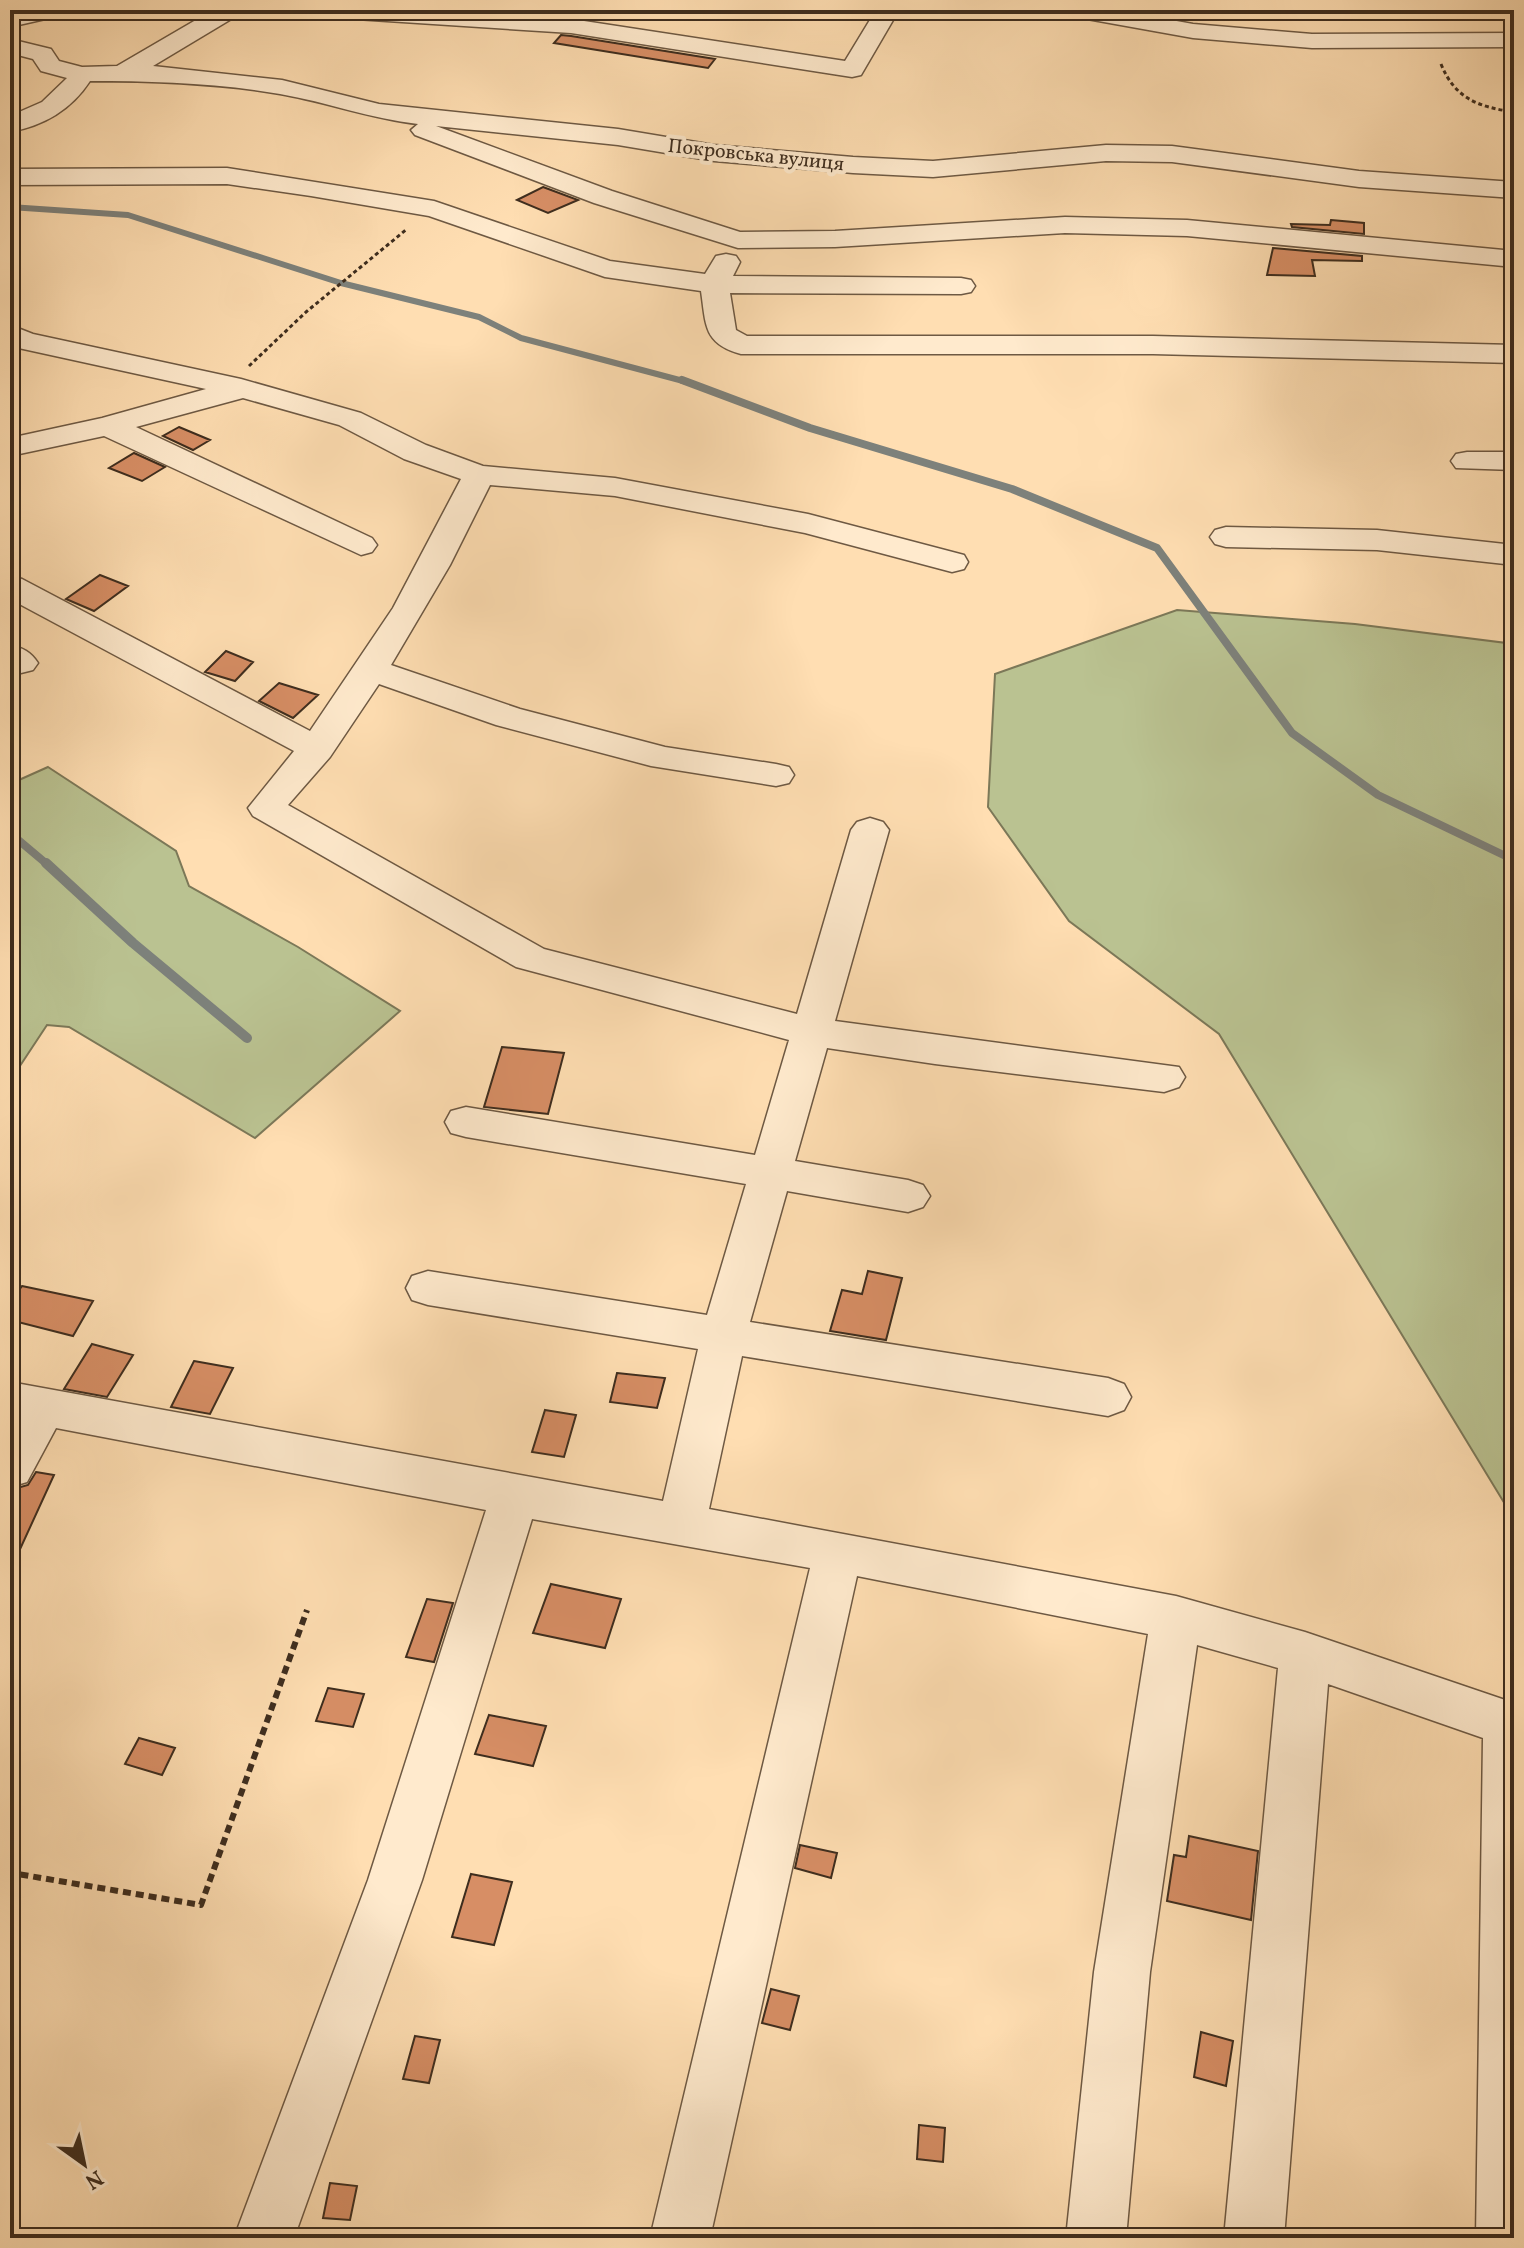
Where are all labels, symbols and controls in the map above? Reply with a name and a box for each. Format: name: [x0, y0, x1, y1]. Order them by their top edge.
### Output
street label: Покровська вулиця: [666, 133, 845, 179]
north arrow: [44, 2124, 124, 2204]
text: N: [78, 2161, 109, 2196]

